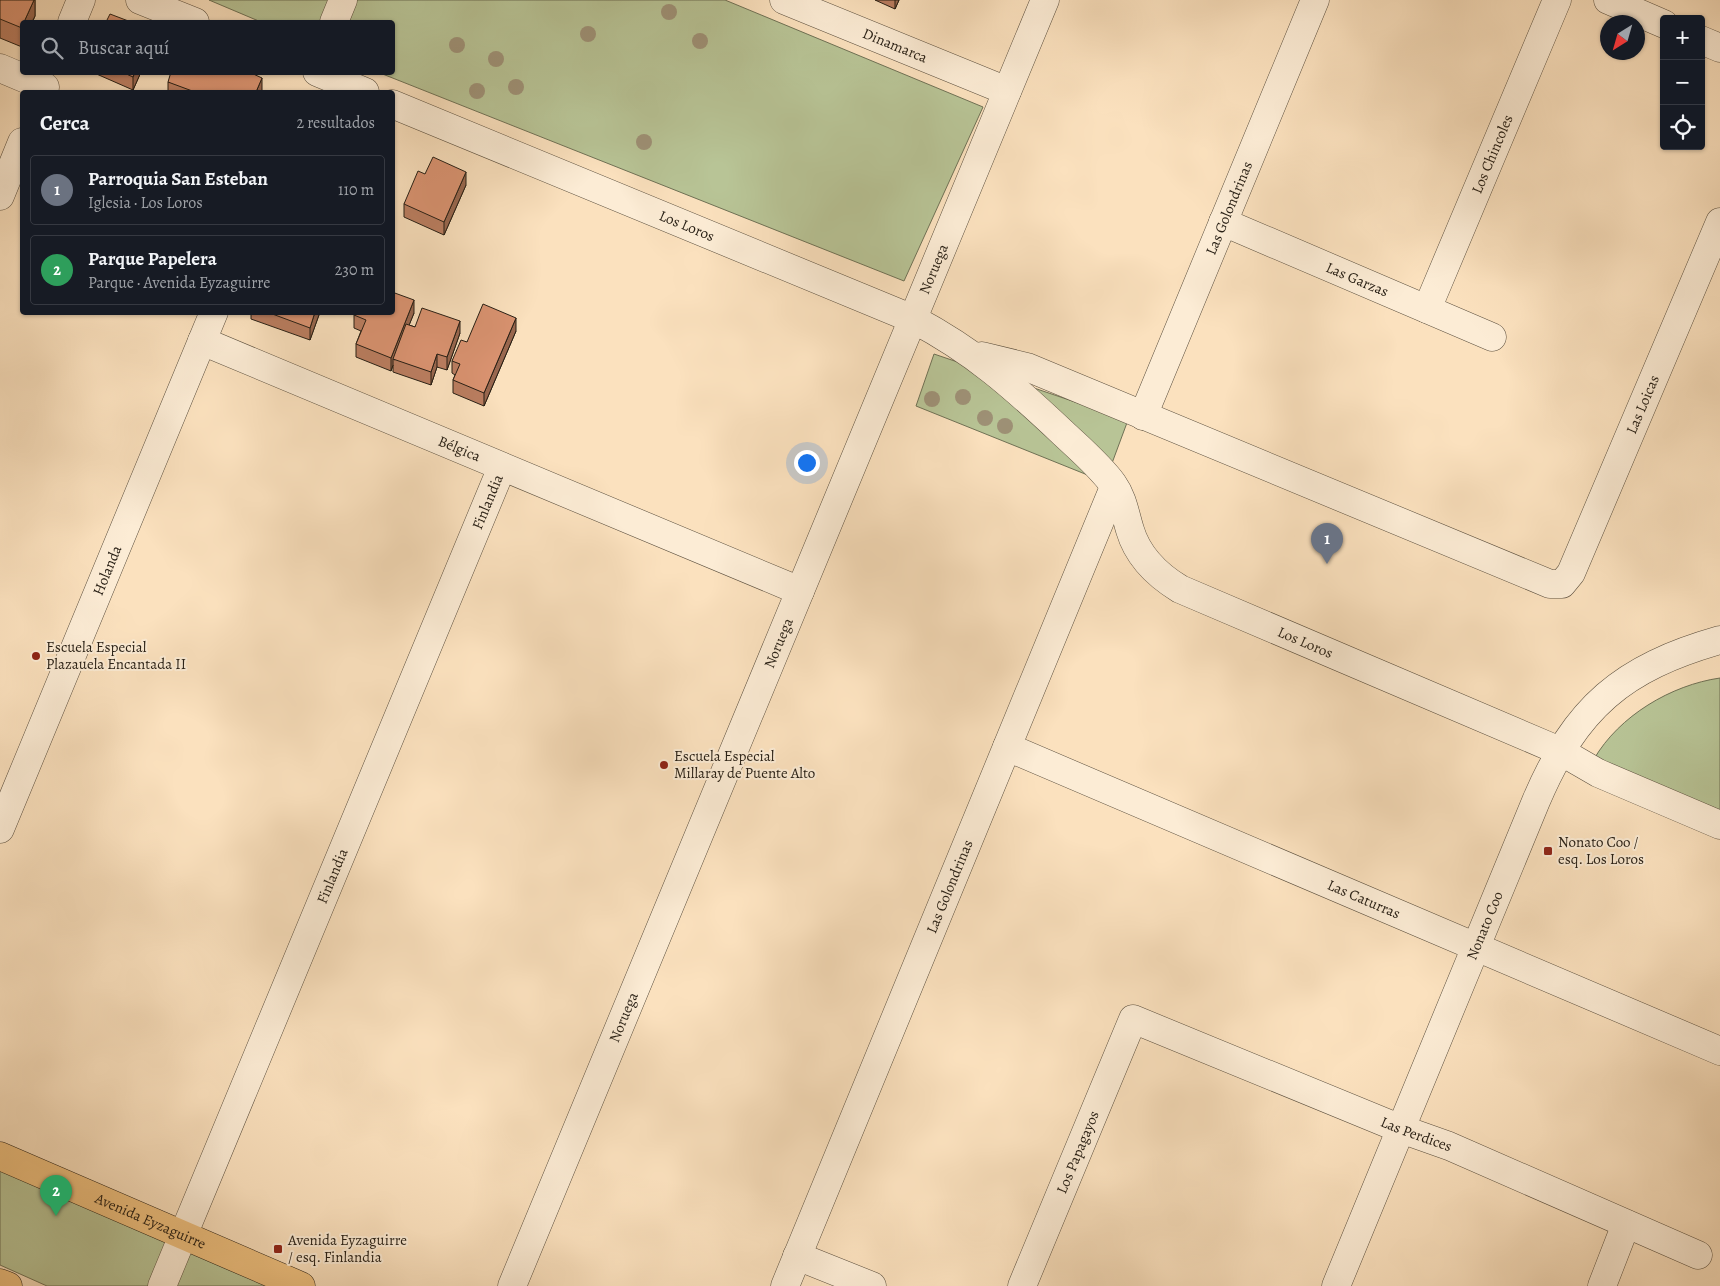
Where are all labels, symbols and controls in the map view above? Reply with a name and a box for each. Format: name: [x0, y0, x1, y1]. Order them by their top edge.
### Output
north arrow: [1600, 15, 1645, 60]
map controls: [1660, 15, 1705, 150]
button: +: [1660, 15, 1705, 60]
search box: [20, 20, 395, 75]
street label: Dinamarca: [860, 23, 931, 68]
icon: search: [38, 34, 66, 62]
text: Buscar aquí: [78, 35, 169, 61]
button: −: [1660, 60, 1705, 105]
button: locate: [1660, 105, 1705, 150]
text: Cerca: [40, 109, 90, 137]
text: 2 resultados: [296, 112, 375, 134]
street label: Los Chincoles: [1467, 112, 1518, 197]
street label: Las Golondrinas: [1201, 158, 1257, 258]
text: Parroquia San Esteban: [88, 166, 268, 192]
text: 1: [54, 179, 60, 201]
text: 110 m: [338, 179, 374, 201]
text: Iglesia · Los Loros: [88, 192, 203, 214]
street label: Los Loros: [656, 205, 718, 246]
street label: Noruega: [914, 241, 953, 297]
text: Parque Papelera: [88, 246, 217, 272]
street label: Las Garzas: [1323, 257, 1392, 302]
text: 2: [53, 259, 61, 281]
text: 230 m: [335, 259, 374, 281]
text: Parque · Avenida Eyzaguirre: [88, 272, 270, 294]
street label: Las Loicas: [1621, 372, 1664, 437]
street label: Bélgica: [435, 431, 484, 466]
your location: [794, 450, 820, 476]
street label: Finlandia: [467, 471, 508, 533]
pin: 1: [1311, 523, 1343, 564]
street label: Holanda: [88, 542, 126, 598]
street label: Noruega: [759, 615, 798, 671]
street label: Los Loros: [1275, 622, 1336, 663]
place label: Escuela Especial Plazauela Encantada II: [46, 637, 186, 674]
marker: Escuela Especial Plazauela Encantada II: [30, 650, 42, 662]
place label: Escuela Especial Millaray de Puente Alto: [674, 746, 815, 783]
marker: Escuela Especial Millaray de Puente Alto: [658, 759, 670, 771]
place label: Nonato Coo / esq. Los Loros: [1558, 832, 1644, 869]
street label: Las Golondrinas: [921, 837, 978, 936]
street label: Finlandia: [312, 845, 353, 907]
marker: Nonato Coo / esq. Los Loros: [1542, 845, 1554, 857]
street label: Las Caturras: [1324, 875, 1403, 924]
street label: Nonato Coo: [1462, 888, 1508, 963]
street label: Noruega: [604, 989, 643, 1045]
street label: Los Papagayos: [1052, 1108, 1104, 1197]
street label: Las Perdices: [1378, 1112, 1455, 1156]
pin: 2: [40, 1175, 72, 1216]
street label: Avenida Eyzaguirre: [91, 1188, 209, 1254]
place label: Avenida Eyzaguirre / esq. Finlandia: [287, 1230, 407, 1267]
marker: Avenida Eyzaguirre / esq. Finlandia: [272, 1243, 284, 1255]

